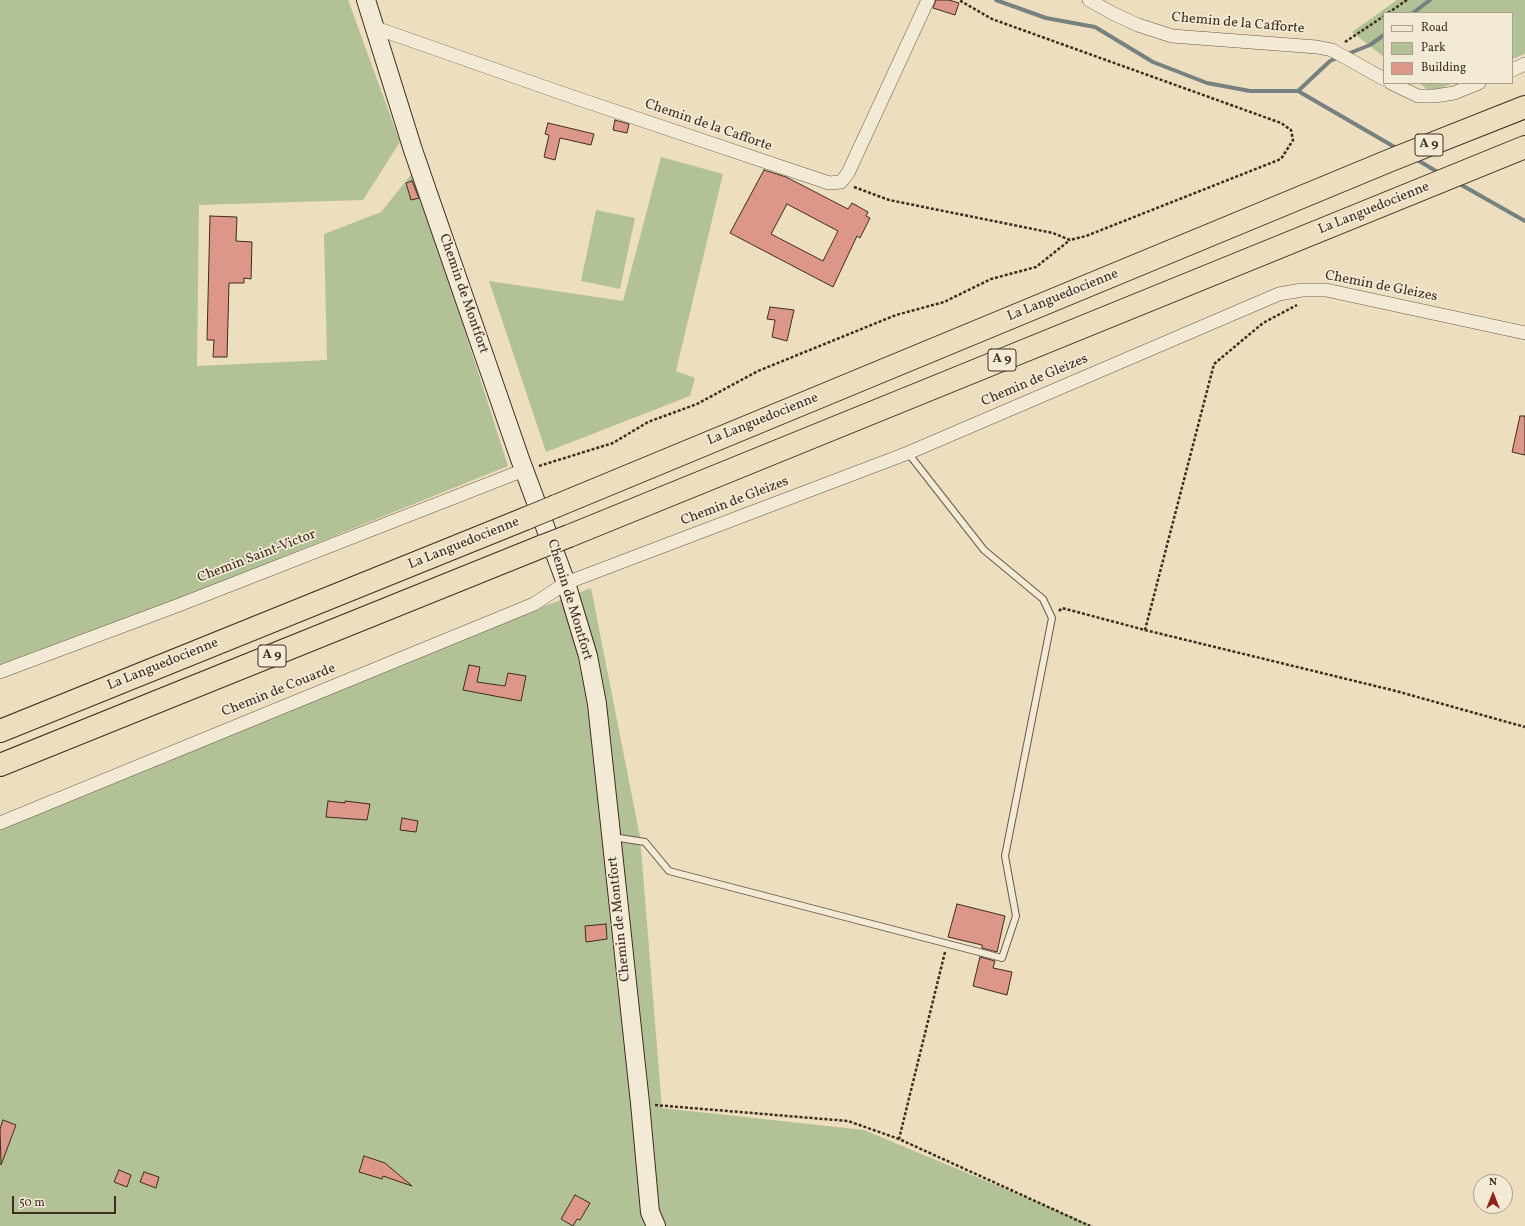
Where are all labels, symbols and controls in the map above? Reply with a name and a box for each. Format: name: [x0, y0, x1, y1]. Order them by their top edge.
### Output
street label: Chemin de la Cafforte: [1171, 10, 1305, 38]
legend: [1383, 12, 1513, 84]
text: Road: [1421, 20, 1448, 36]
text: Park: [1421, 40, 1446, 56]
text: Building: [1421, 60, 1466, 76]
street label: Chemin de la Cafforte: [642, 96, 774, 156]
road number: A 9: [1415, 134, 1443, 156]
street label: La Languedocienne: [1316, 179, 1432, 239]
street label: Chemin de Montfort: [435, 232, 491, 356]
street label: La Languedocienne: [1005, 266, 1121, 326]
street label: Chemin de Gleizes: [1323, 268, 1439, 306]
road number: A 9: [988, 349, 1016, 371]
street label: Chemin de Gleizes: [979, 351, 1091, 411]
street label: La Languedocienne: [705, 390, 821, 450]
street label: Chemin de Gleizes: [679, 474, 791, 530]
street label: La Languedocienne: [406, 514, 522, 574]
street label: Chemin Saint-Victor: [195, 527, 319, 587]
street label: Chemin de Montfort: [543, 537, 595, 663]
street label: La Languedocienne: [105, 635, 221, 695]
road number: A 9: [258, 645, 286, 667]
street label: Chemin de Couarde: [220, 661, 338, 721]
street label: Chemin de Montfort: [605, 856, 635, 982]
north arrow: [1473, 1174, 1513, 1214]
text: N: [1489, 1175, 1497, 1190]
scale bar: [14, 1188, 118, 1214]
text: 50 m: [19, 1195, 45, 1211]

